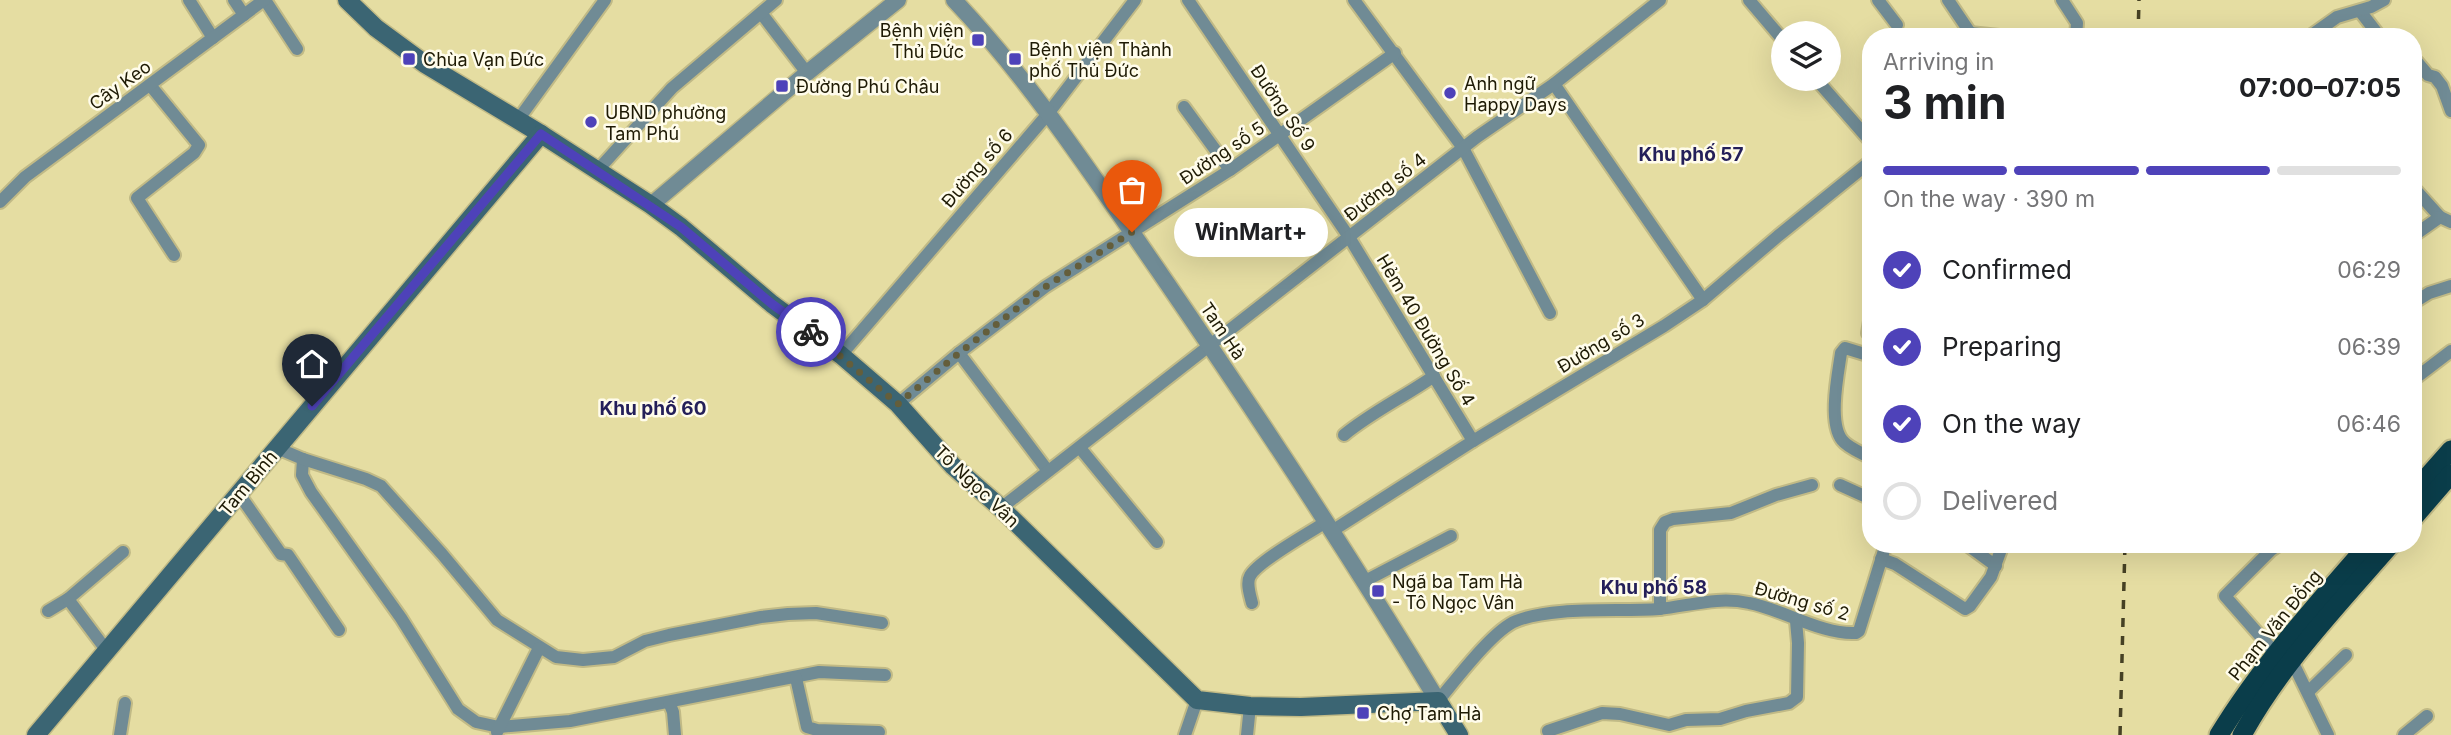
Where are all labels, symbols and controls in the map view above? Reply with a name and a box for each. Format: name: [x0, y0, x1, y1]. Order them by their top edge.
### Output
place label: Bệnh viện Thủ Đức: [880, 20, 964, 62]
map controls: [1771, 21, 1841, 91]
button: layers: [1771, 21, 1841, 91]
marker: Bệnh viện Thủ Đức: [970, 32, 986, 48]
place label: Bệnh viện Thành phố Thủ Đức: [1029, 39, 1172, 81]
text: Arriving in: [1883, 48, 1994, 76]
place label: Chùa Vạn Đức: [423, 49, 544, 70]
marker: Chùa Vạn Đức: [401, 51, 417, 67]
marker: Bệnh viện Thành phố Thủ Đức: [1007, 51, 1023, 67]
street label: Cây Keo: [85, 56, 155, 114]
street label: Đường Số 9: [1246, 61, 1320, 155]
text: 07:00–07:05: [2239, 72, 2401, 103]
place label: Anh ngữ Happy Days: [1464, 73, 1567, 115]
text: 3 min: [1883, 74, 2007, 130]
place label: Đường Phú Châu: [796, 76, 939, 97]
marker: Đường Phú Châu: [774, 78, 790, 94]
marker: Anh ngữ Happy Days: [1442, 85, 1458, 101]
place label: UBND phường Tam Phú: [605, 102, 726, 144]
marker: UBND phường Tam Phú: [583, 114, 599, 130]
street label: Đường số 5: [1176, 117, 1268, 189]
street label: Đường số 6: [937, 124, 1017, 212]
district label: Khu phố 57: [1639, 143, 1743, 166]
street label: Đường số 4: [1340, 149, 1430, 225]
pin: [1102, 160, 1162, 232]
icon: bag: [1113, 171, 1151, 209]
text: On the way · 390 m: [1883, 185, 2095, 213]
callout: WinMart+: [1174, 208, 1328, 256]
text: WinMart+: [1195, 218, 1307, 246]
street label: Hẻm 40 Đường Số 4: [1373, 251, 1479, 409]
icon: check: [1883, 251, 1921, 289]
text: Confirmed: [1942, 254, 2072, 285]
text: 06:29: [2337, 256, 2401, 284]
courier: [776, 297, 846, 367]
street label: Tam Hà: [1196, 298, 1250, 364]
street label: Đường số 3: [1554, 309, 1648, 377]
icon: bike: [792, 313, 830, 351]
icon: check: [1883, 328, 1921, 366]
text: Preparing: [1942, 331, 2062, 362]
text: 06:39: [2337, 333, 2401, 361]
pin: [282, 334, 342, 406]
icon: home: [293, 345, 331, 383]
district label: Khu phố 60: [600, 397, 706, 420]
icon: check: [1883, 405, 1921, 443]
text: On the way: [1942, 408, 2081, 439]
text: 06:46: [2336, 410, 2401, 438]
street label: Tô Ngọc Vân: [930, 441, 1024, 531]
street label: Tam Bình: [215, 446, 281, 520]
text: Delivered: [1942, 485, 2058, 516]
street label: Phạm Văn Đồng: [2224, 566, 2326, 684]
place label: Ngã ba Tam Hà - Tô Ngọc Vân: [1392, 571, 1523, 613]
district label: Khu phố 58: [1601, 576, 1707, 599]
street label: Đường số 2: [1752, 577, 1852, 625]
marker: Ngã ba Tam Hà - Tô Ngọc Vân: [1370, 583, 1386, 599]
place label: Chợ Tam Hà: [1377, 703, 1481, 724]
marker: Chợ Tam Hà: [1355, 705, 1371, 721]

